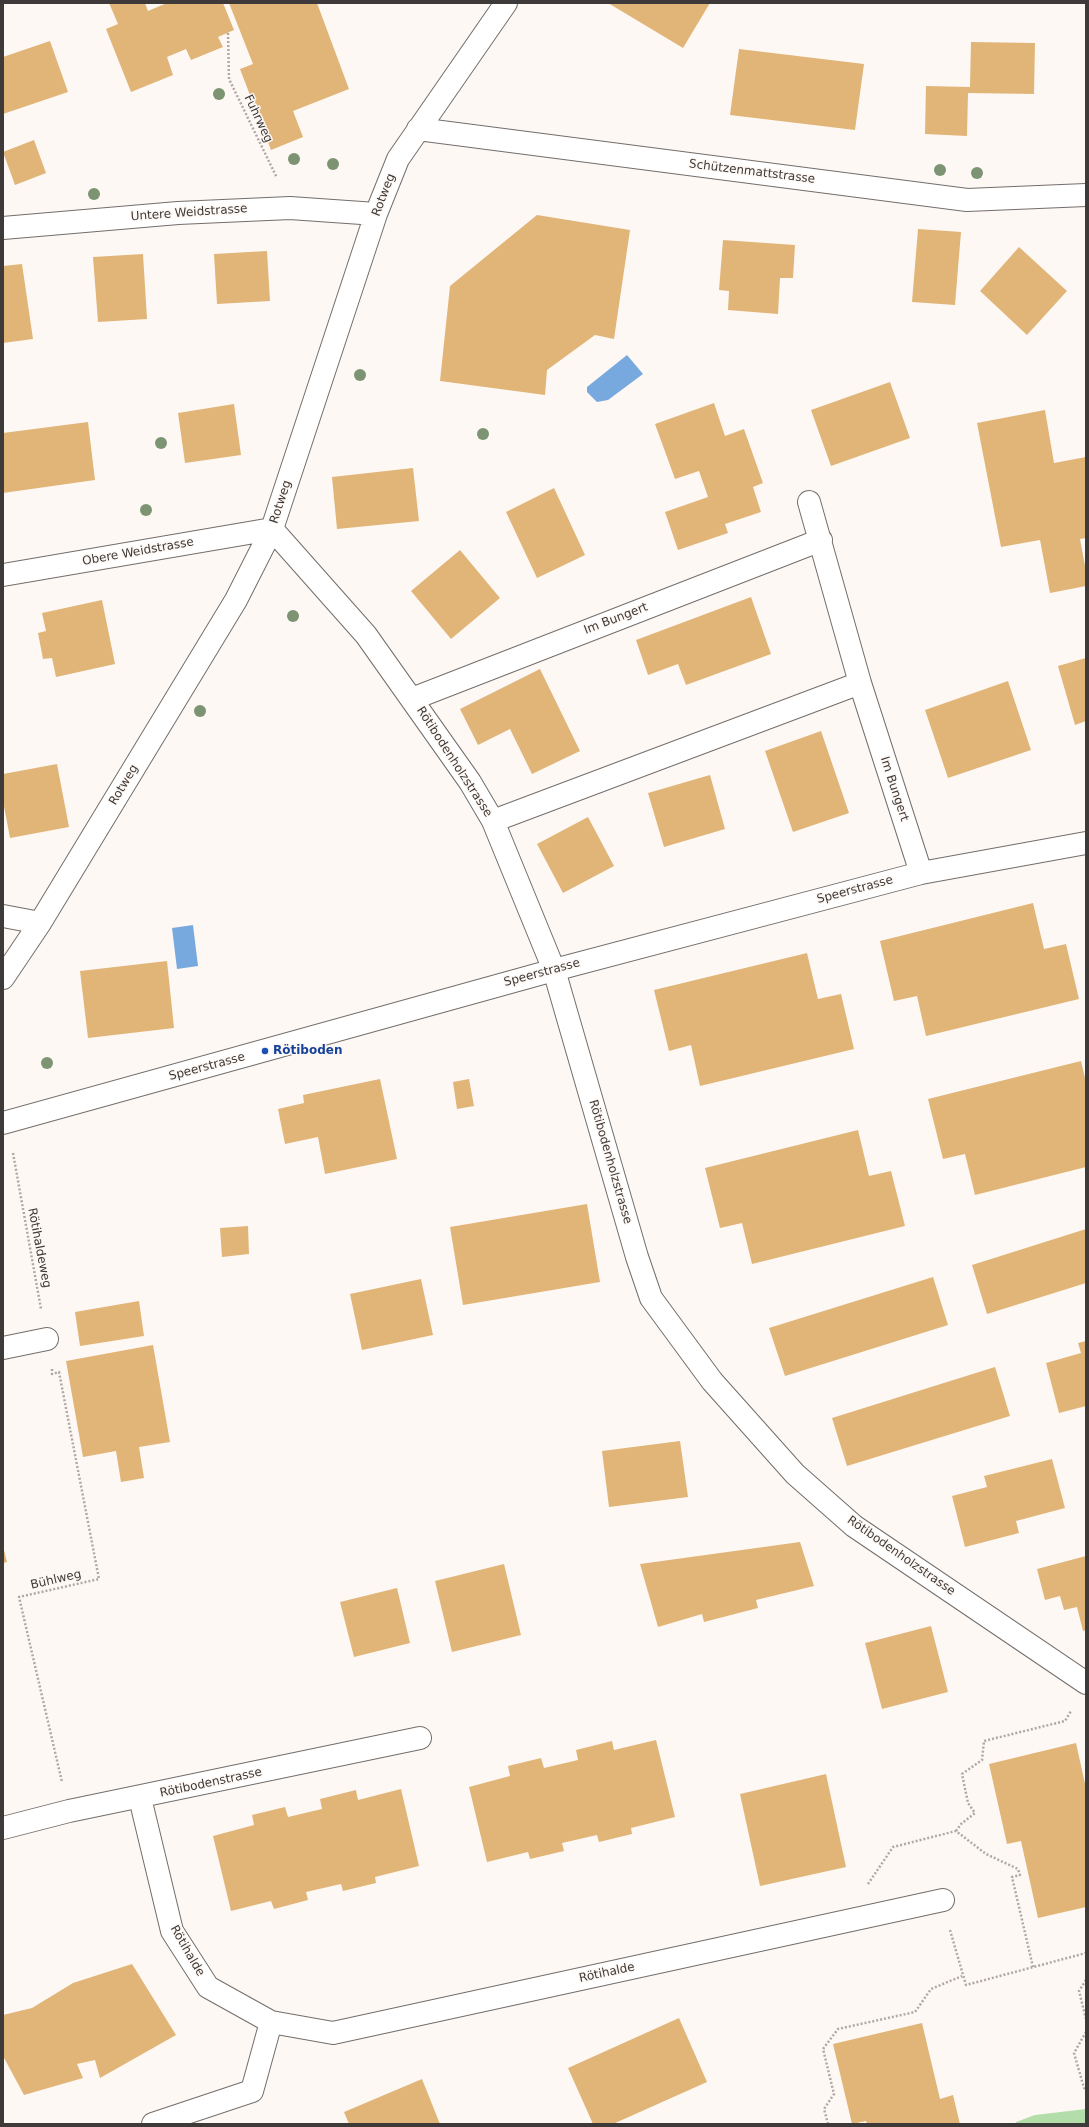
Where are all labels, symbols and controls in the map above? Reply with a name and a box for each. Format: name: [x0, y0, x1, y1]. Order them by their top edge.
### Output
street label: Fuhrweg: [241, 93, 275, 145]
street label: Schützenmattstrasse: [688, 157, 816, 187]
street label: Rotweg: [369, 172, 399, 218]
street label: Untere Weidstrasse: [130, 202, 248, 224]
street label: Rotweg: [267, 479, 295, 525]
street label: Obere Weidstrasse: [81, 535, 195, 569]
street label: Im Bungert: [582, 600, 650, 638]
street label: Rötibodenholzstrasse: [413, 704, 495, 820]
street label: Im Bungert: [877, 755, 911, 823]
street label: Rotweg: [106, 762, 142, 808]
street label: Speerstrasse: [815, 873, 895, 907]
street label: Speerstrasse: [502, 956, 582, 990]
place label: Rötiboden: [273, 1044, 342, 1058]
marker: Rötiboden: [260, 1046, 270, 1056]
street label: Speerstrasse: [167, 1050, 247, 1084]
street label: Rötibodenholzstrasse: [585, 1098, 635, 1226]
street label: Rötihaldeweg: [24, 1207, 54, 1289]
street label: Rötibodenholzstrasse: [844, 1513, 958, 1599]
street label: Bühlweg: [29, 1567, 83, 1593]
street label: Rötibodenstrasse: [159, 1765, 263, 1801]
street label: Rötihalde: [167, 1923, 207, 1979]
street label: Rötihalde: [578, 1960, 636, 1986]

